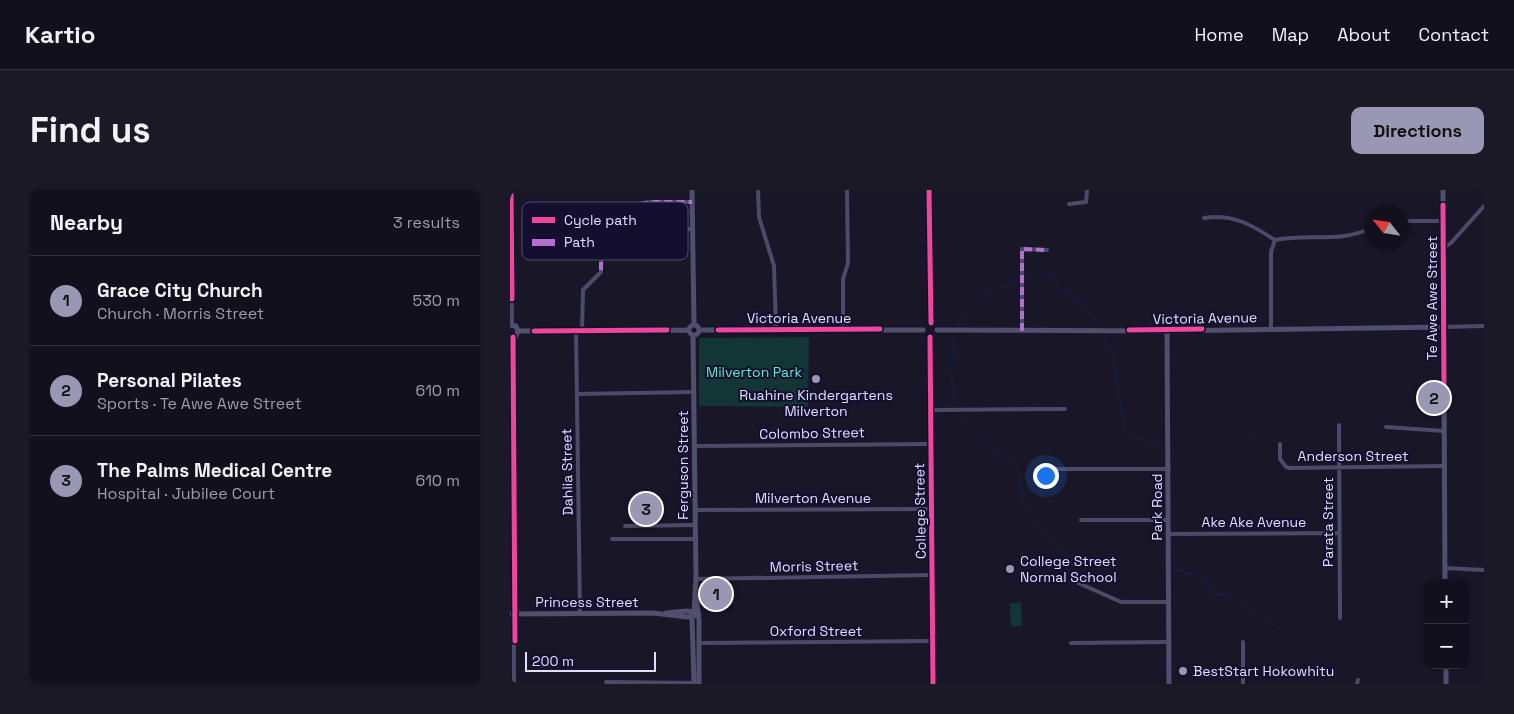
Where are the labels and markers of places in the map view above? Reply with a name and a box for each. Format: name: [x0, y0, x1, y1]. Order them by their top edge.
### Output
marker: Ruahine Kindergartens Milverton: [810, 373, 822, 385]
pin: 2: [1418, 379, 1450, 417]
place label: Ruahine Kindergartens Milverton: [739, 386, 893, 420]
pin: 3: [630, 490, 662, 528]
place label: College Street Normal School: [1020, 552, 1117, 586]
marker: College Street Normal School: [1004, 563, 1016, 575]
pin: 1: [700, 575, 732, 613]
place label: BestStart Hokowhitu: [1193, 662, 1334, 680]
marker: BestStart Hokowhitu: [1177, 665, 1189, 677]

